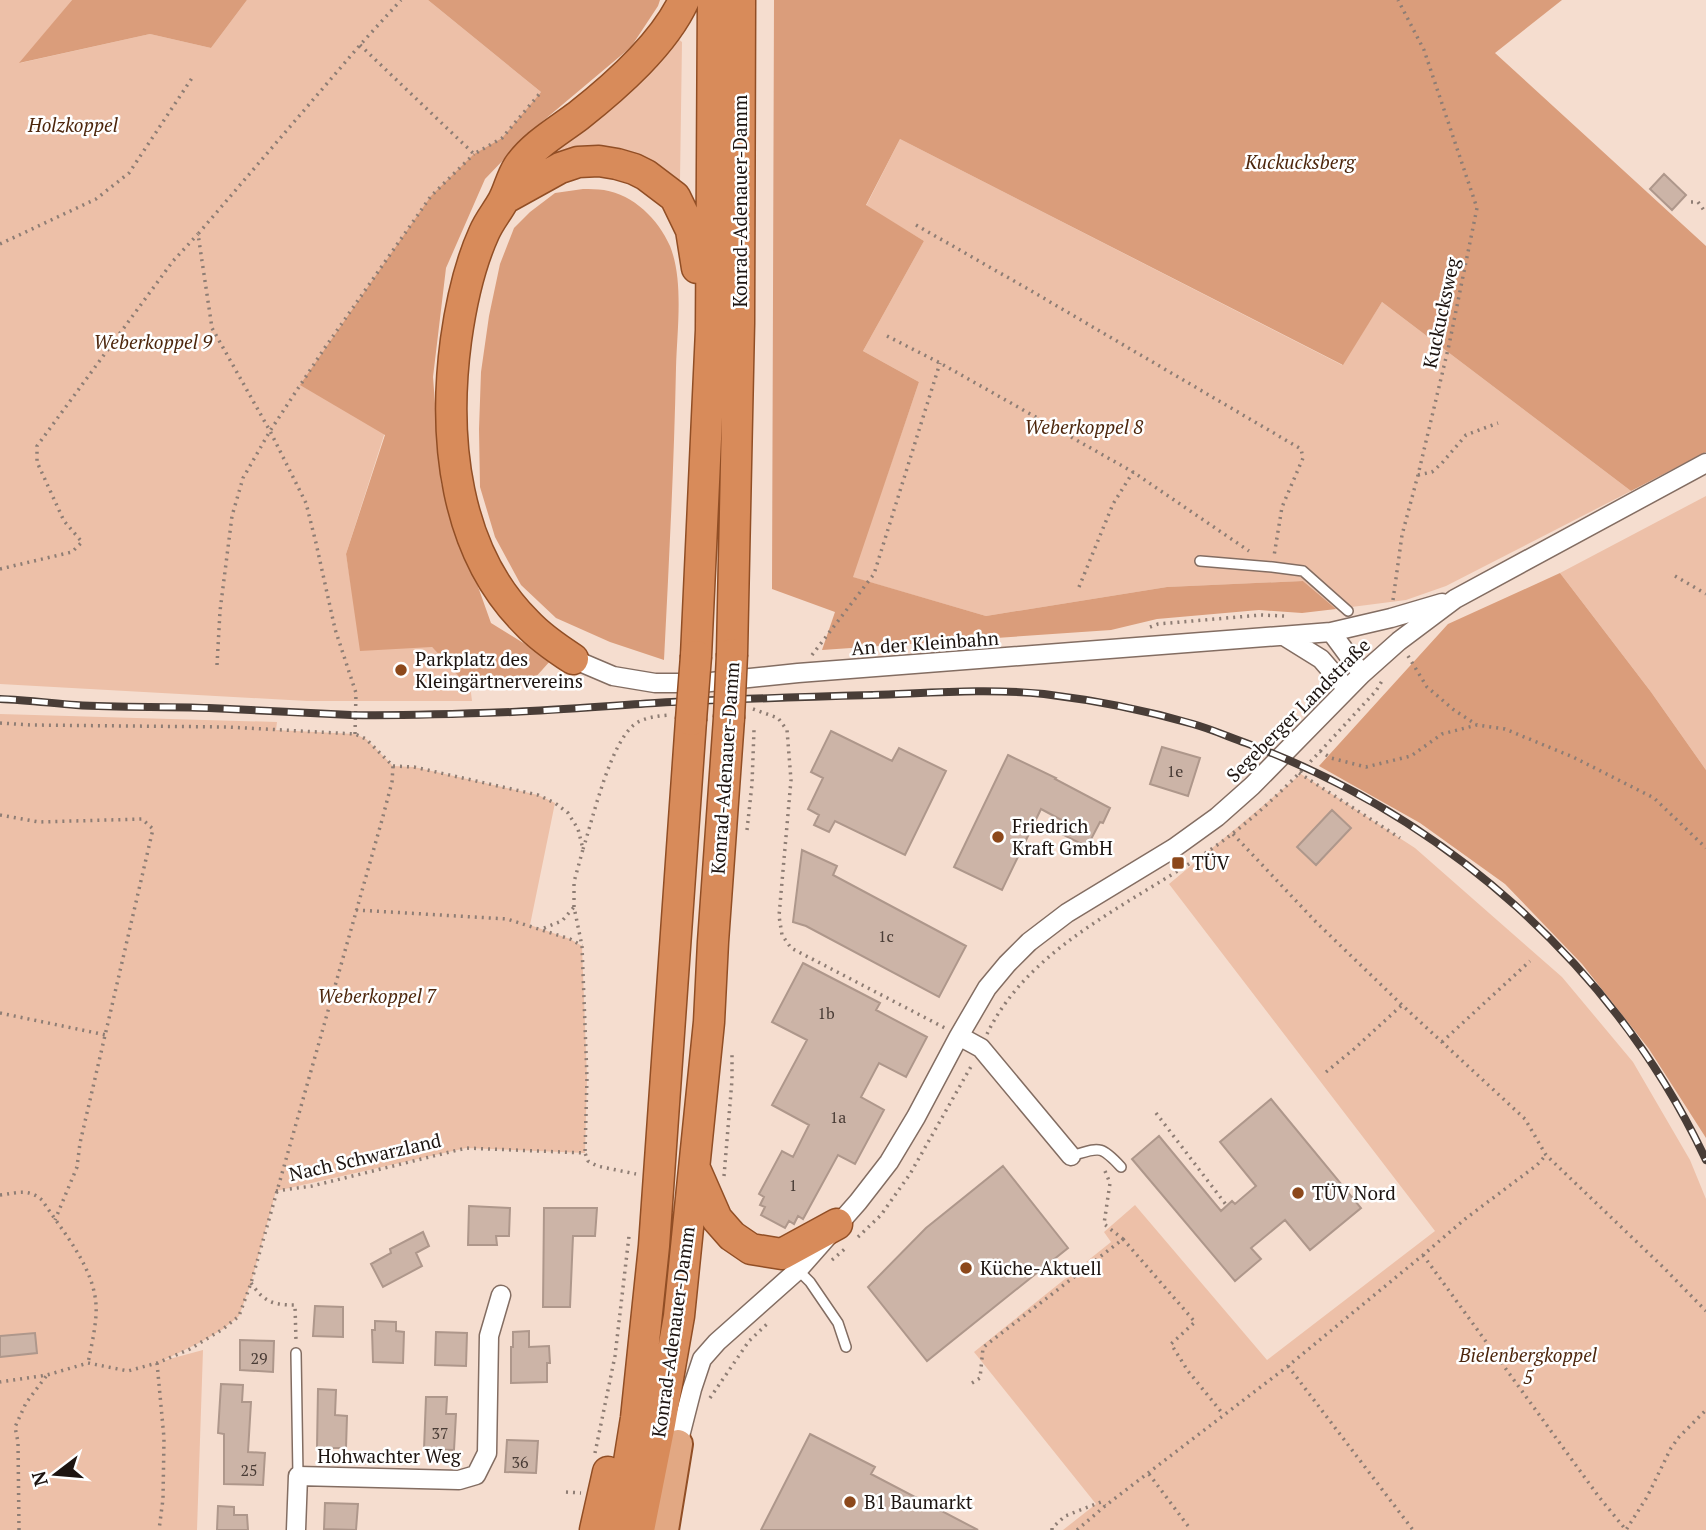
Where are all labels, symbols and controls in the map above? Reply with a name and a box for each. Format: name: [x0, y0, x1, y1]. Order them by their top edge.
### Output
street label: Konrad-Adenauer-Damm: [727, 94, 752, 307]
park label: Holzkoppel: [27, 112, 119, 137]
park label: Kuckucksberg: [1244, 149, 1357, 174]
street label: Kuckucksweg: [1417, 254, 1465, 371]
park label: Weberkoppel 9: [93, 329, 213, 354]
park label: Weberkoppel 8: [1024, 414, 1144, 439]
street label: An der Kleinbahn: [850, 625, 1000, 660]
street label: Segeberger Landstraße: [1220, 632, 1375, 787]
place label: Parkplatz des Kleingärtnervereins: [415, 646, 583, 693]
street label: Konrad-Adenauer-Damm: [705, 660, 744, 875]
marker: Parkplatz des Kleingärtnervereins: [393, 662, 409, 678]
house number: 1e: [1167, 760, 1183, 782]
place label: Friedrich Kraft GmbH: [1012, 813, 1113, 860]
marker: Friedrich Kraft GmbH: [990, 829, 1006, 845]
place label: TÜV: [1192, 850, 1230, 875]
marker: TÜV: [1170, 855, 1186, 871]
house number: 1c: [878, 925, 894, 947]
park label: Weberkoppel 7: [317, 983, 438, 1008]
house number: 1b: [817, 1002, 835, 1024]
house number: 1a: [830, 1106, 846, 1128]
street label: Nach Schwarzland: [286, 1127, 444, 1186]
house number: 1: [789, 1174, 797, 1196]
place label: TÜV Nord: [1312, 1180, 1396, 1205]
marker: TÜV Nord: [1290, 1185, 1306, 1201]
street label: Konrad-Adenauer-Damm: [645, 1224, 700, 1439]
place label: Küche-Aktuell: [980, 1255, 1102, 1280]
marker: Küche-Aktuell: [958, 1260, 974, 1276]
park label: Bielenbergkoppel 5: [1458, 1342, 1598, 1389]
house number: 29: [250, 1347, 268, 1369]
house number: 37: [431, 1422, 449, 1444]
north arrow: [21, 1439, 91, 1509]
street label: Hohwachter Weg: [317, 1443, 462, 1468]
house number: 36: [511, 1451, 529, 1473]
house number: 25: [240, 1459, 258, 1481]
text: N: [25, 1468, 53, 1489]
place label: B1 Baumarkt: [864, 1489, 973, 1514]
marker: B1 Baumarkt: [842, 1494, 858, 1510]

